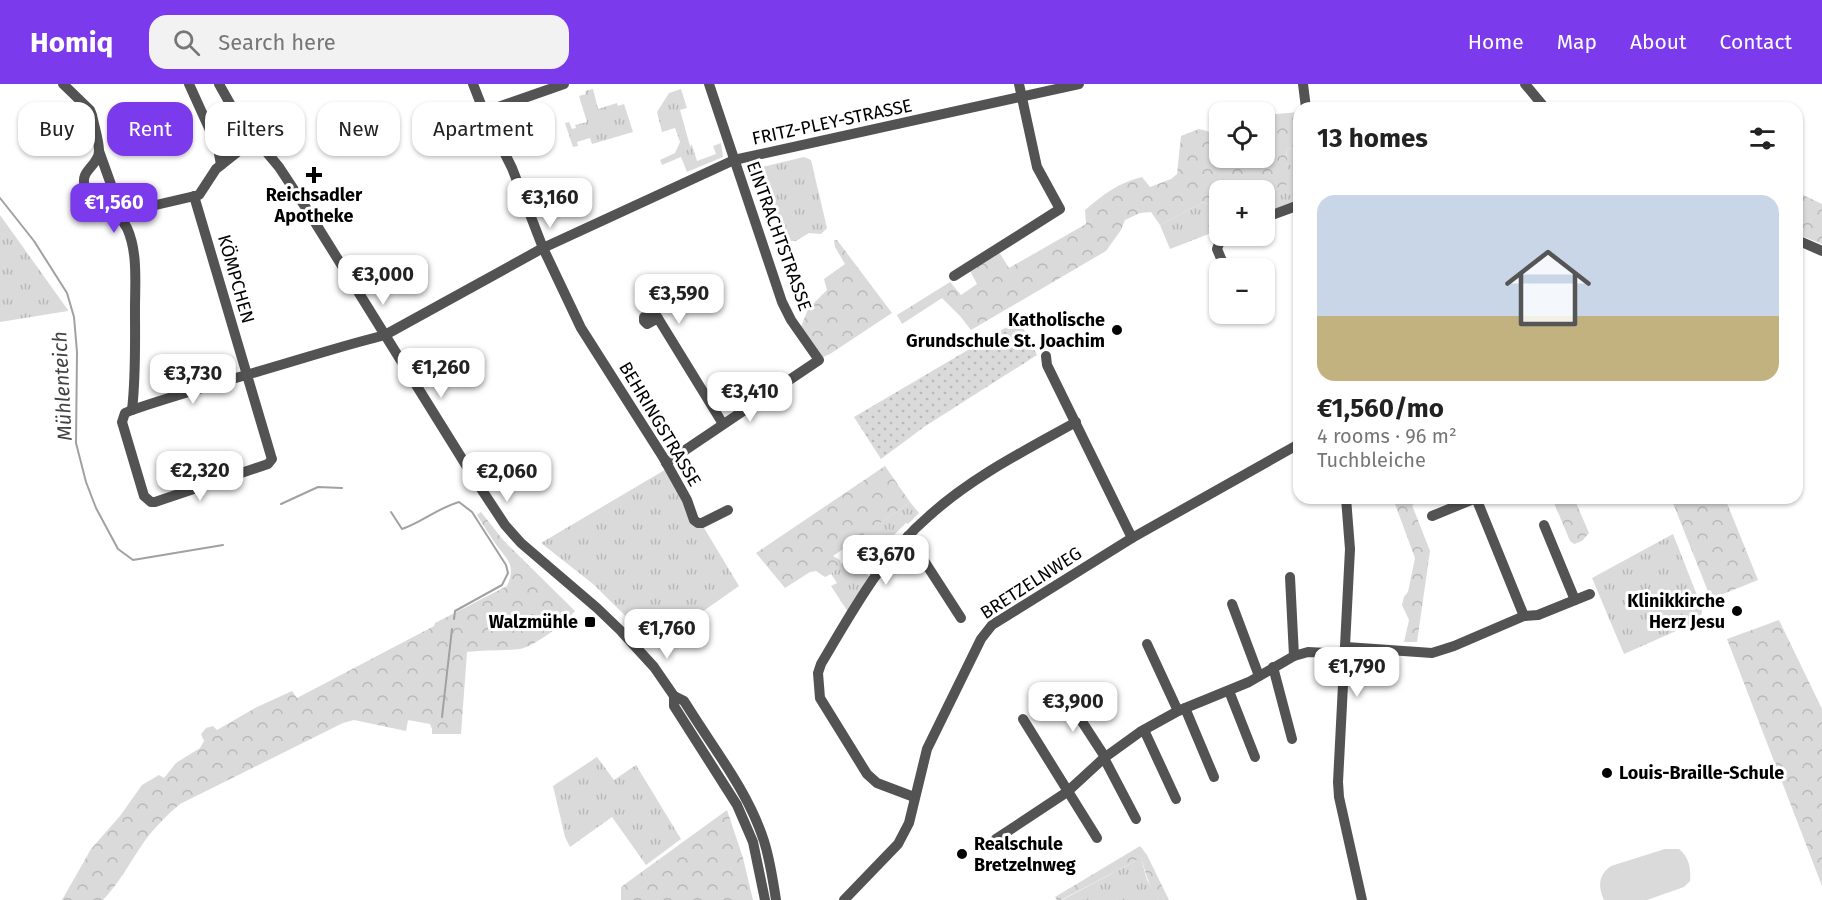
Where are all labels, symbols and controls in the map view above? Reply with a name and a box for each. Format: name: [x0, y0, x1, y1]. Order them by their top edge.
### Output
search box: [149, 15, 569, 69]
text: Homiq: [30, 26, 113, 59]
icon: search: [170, 26, 203, 59]
text: Search here: [218, 29, 336, 56]
text: Home: [1468, 29, 1524, 55]
text: Map: [1557, 29, 1597, 55]
text: About: [1630, 29, 1687, 55]
text: Contact: [1720, 29, 1792, 55]
street label: FRITZ-PLEY-STRASSE: [750, 94, 914, 150]
chip: Buy: [18, 102, 95, 156]
chip: Rent: [107, 102, 193, 156]
chip: Filters: [205, 102, 305, 156]
chip: New: [317, 102, 400, 156]
chip: Apartment: [412, 102, 555, 156]
map controls: [1209, 102, 1275, 324]
button: locate: [1209, 102, 1275, 168]
icon: filters: [1746, 122, 1779, 155]
text: 13 homes: [1317, 123, 1428, 154]
street label: EINTRACHTSTRASSE: [742, 158, 816, 314]
marker: Reichsadler Apotheke: [307, 168, 321, 182]
pin: €3,160: [501, 178, 599, 229]
button: +: [1209, 180, 1275, 246]
pin: €1,560: [65, 183, 163, 234]
place label: Reichsadler Apotheke: [266, 184, 363, 227]
text: €3,160: [521, 185, 579, 209]
text: €1,560: [84, 190, 144, 214]
street label: KÖMPCHEN: [213, 232, 259, 326]
icon: home: [1494, 234, 1602, 342]
pin: €3,000: [334, 255, 432, 306]
button: −: [1209, 258, 1275, 324]
text: €3,000: [352, 262, 414, 286]
pin: €3,590: [630, 274, 728, 325]
text: €3,590: [649, 281, 709, 305]
place label: Katholische Grundschule St. Joachim: [906, 309, 1105, 352]
marker: Katholische Grundschule St. Joachim: [1110, 323, 1124, 337]
water label: Mühlenteich: [47, 331, 77, 441]
pin: €1,260: [392, 348, 490, 399]
pin: €3,730: [144, 354, 242, 405]
text: €1,260: [412, 355, 470, 379]
street label: BEHRINGSTRASSE: [614, 358, 706, 490]
text: €3,730: [164, 361, 222, 385]
pin: €3,410: [701, 372, 799, 423]
text: €3,410: [721, 379, 779, 403]
text: €1,560/mo: [1317, 393, 1444, 424]
text: 4 rooms · 96 m²: [1317, 424, 1457, 448]
text: Tuchbleiche: [1317, 448, 1426, 472]
pin: €2,320: [151, 451, 249, 502]
pin: €2,060: [458, 452, 556, 503]
text: €2,320: [170, 458, 230, 482]
text: €2,060: [476, 459, 538, 483]
pin: €3,670: [837, 535, 935, 586]
text: €3,670: [857, 542, 915, 566]
street label: BRETZELNWEG: [976, 542, 1086, 624]
place label: Klinikkirche Herz Jesu: [1627, 590, 1725, 633]
marker: Klinikkirche Herz Jesu: [1730, 604, 1744, 618]
pin: €1,760: [618, 609, 716, 660]
place label: Walzmühle: [489, 611, 578, 633]
marker: Walzmühle: [583, 615, 597, 629]
text: €1,760: [638, 616, 696, 640]
pin: €1,790: [1308, 647, 1406, 698]
text: €1,790: [1328, 654, 1386, 678]
pin: €3,900: [1024, 682, 1122, 733]
text: €3,900: [1042, 689, 1104, 713]
place label: Louis-Braille-Schule: [1619, 762, 1784, 784]
marker: Louis-Braille-Schule: [1600, 766, 1614, 780]
place label: Realschule Bretzelnweg: [974, 833, 1076, 876]
marker: Realschule Bretzelnweg: [955, 847, 969, 861]

